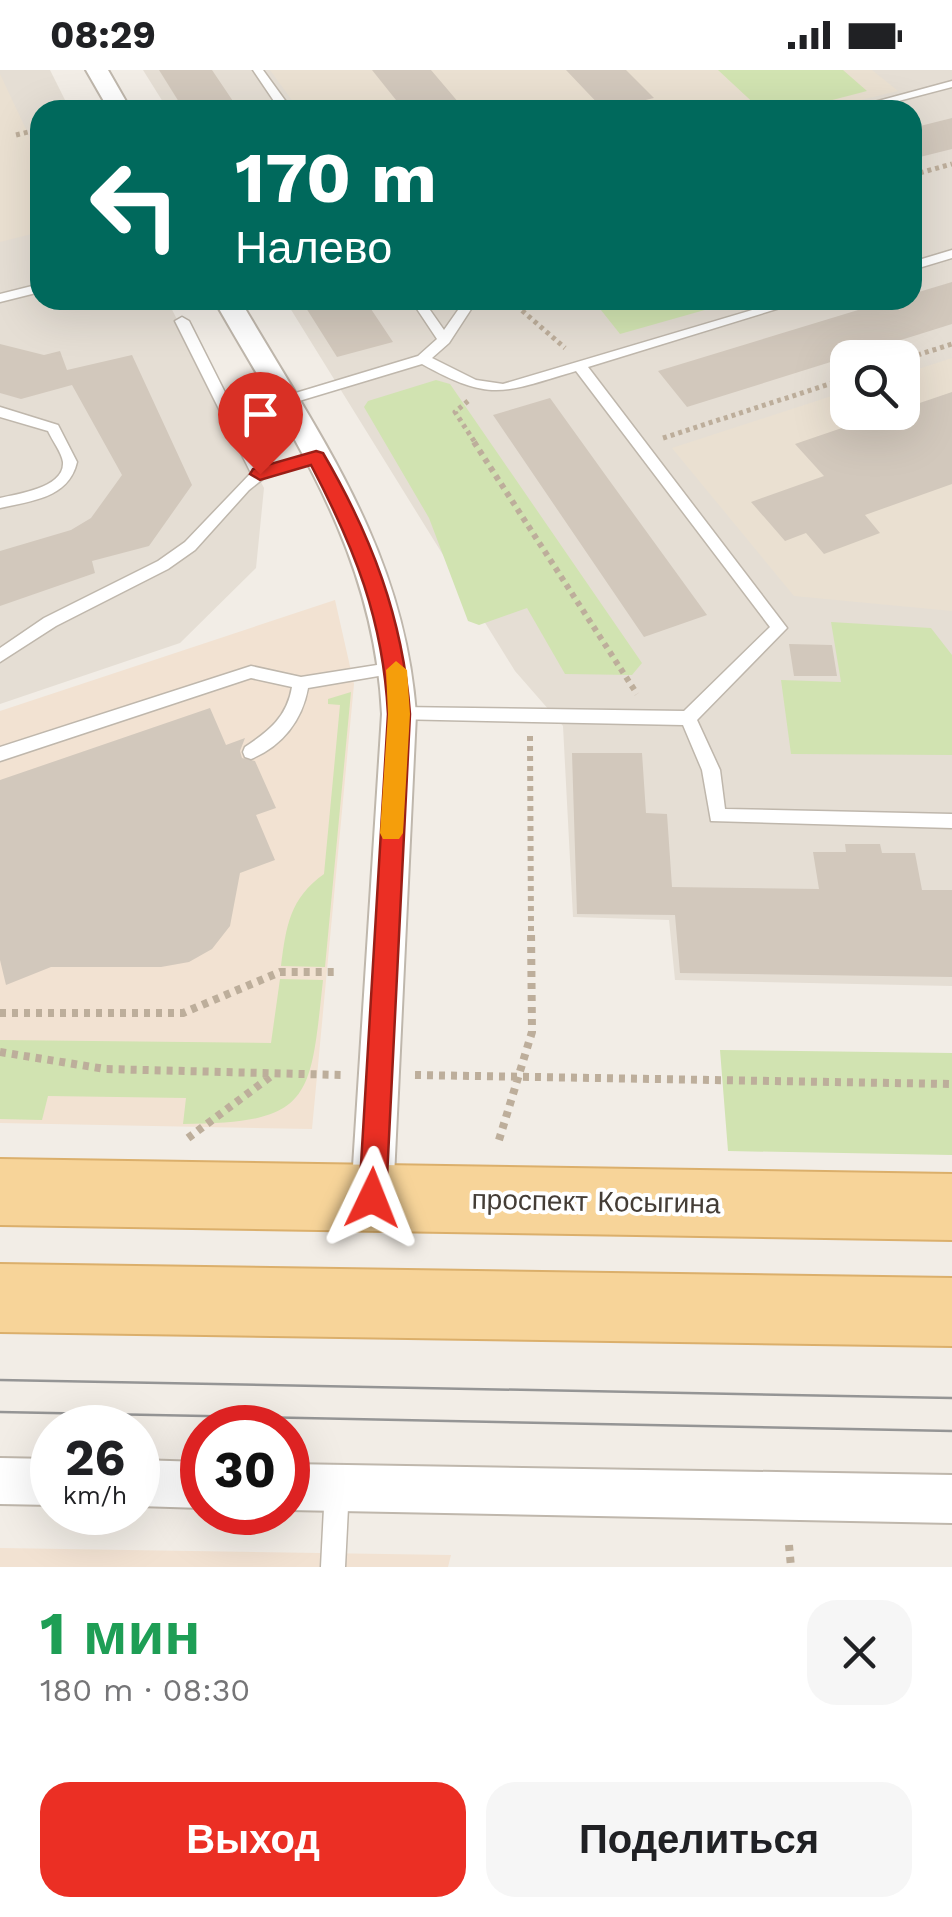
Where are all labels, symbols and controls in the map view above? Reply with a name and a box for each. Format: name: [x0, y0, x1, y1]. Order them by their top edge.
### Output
text: 08:29: [50, 13, 156, 57]
text: 170 m: [235, 137, 437, 219]
icon: left: [70, 140, 200, 270]
text: Налево: [235, 221, 392, 274]
map controls: [830, 340, 920, 430]
button: search: [830, 340, 920, 430]
pin: [218, 372, 303, 475]
icon: arrive: [233, 387, 288, 442]
position arrow: [320, 1146, 424, 1250]
street label: проспект Косыгина: [471, 1183, 721, 1220]
speed limit sign: 30: [180, 1405, 310, 1535]
text: 26: [65, 1428, 125, 1487]
text: km/h: [63, 1481, 127, 1510]
text: 1 мин: [40, 1598, 201, 1669]
button: close: [807, 1600, 912, 1705]
text: 180 m · 08:30: [40, 1671, 250, 1709]
button: Выход: [40, 1782, 466, 1897]
button: Поделиться: [486, 1782, 912, 1897]

